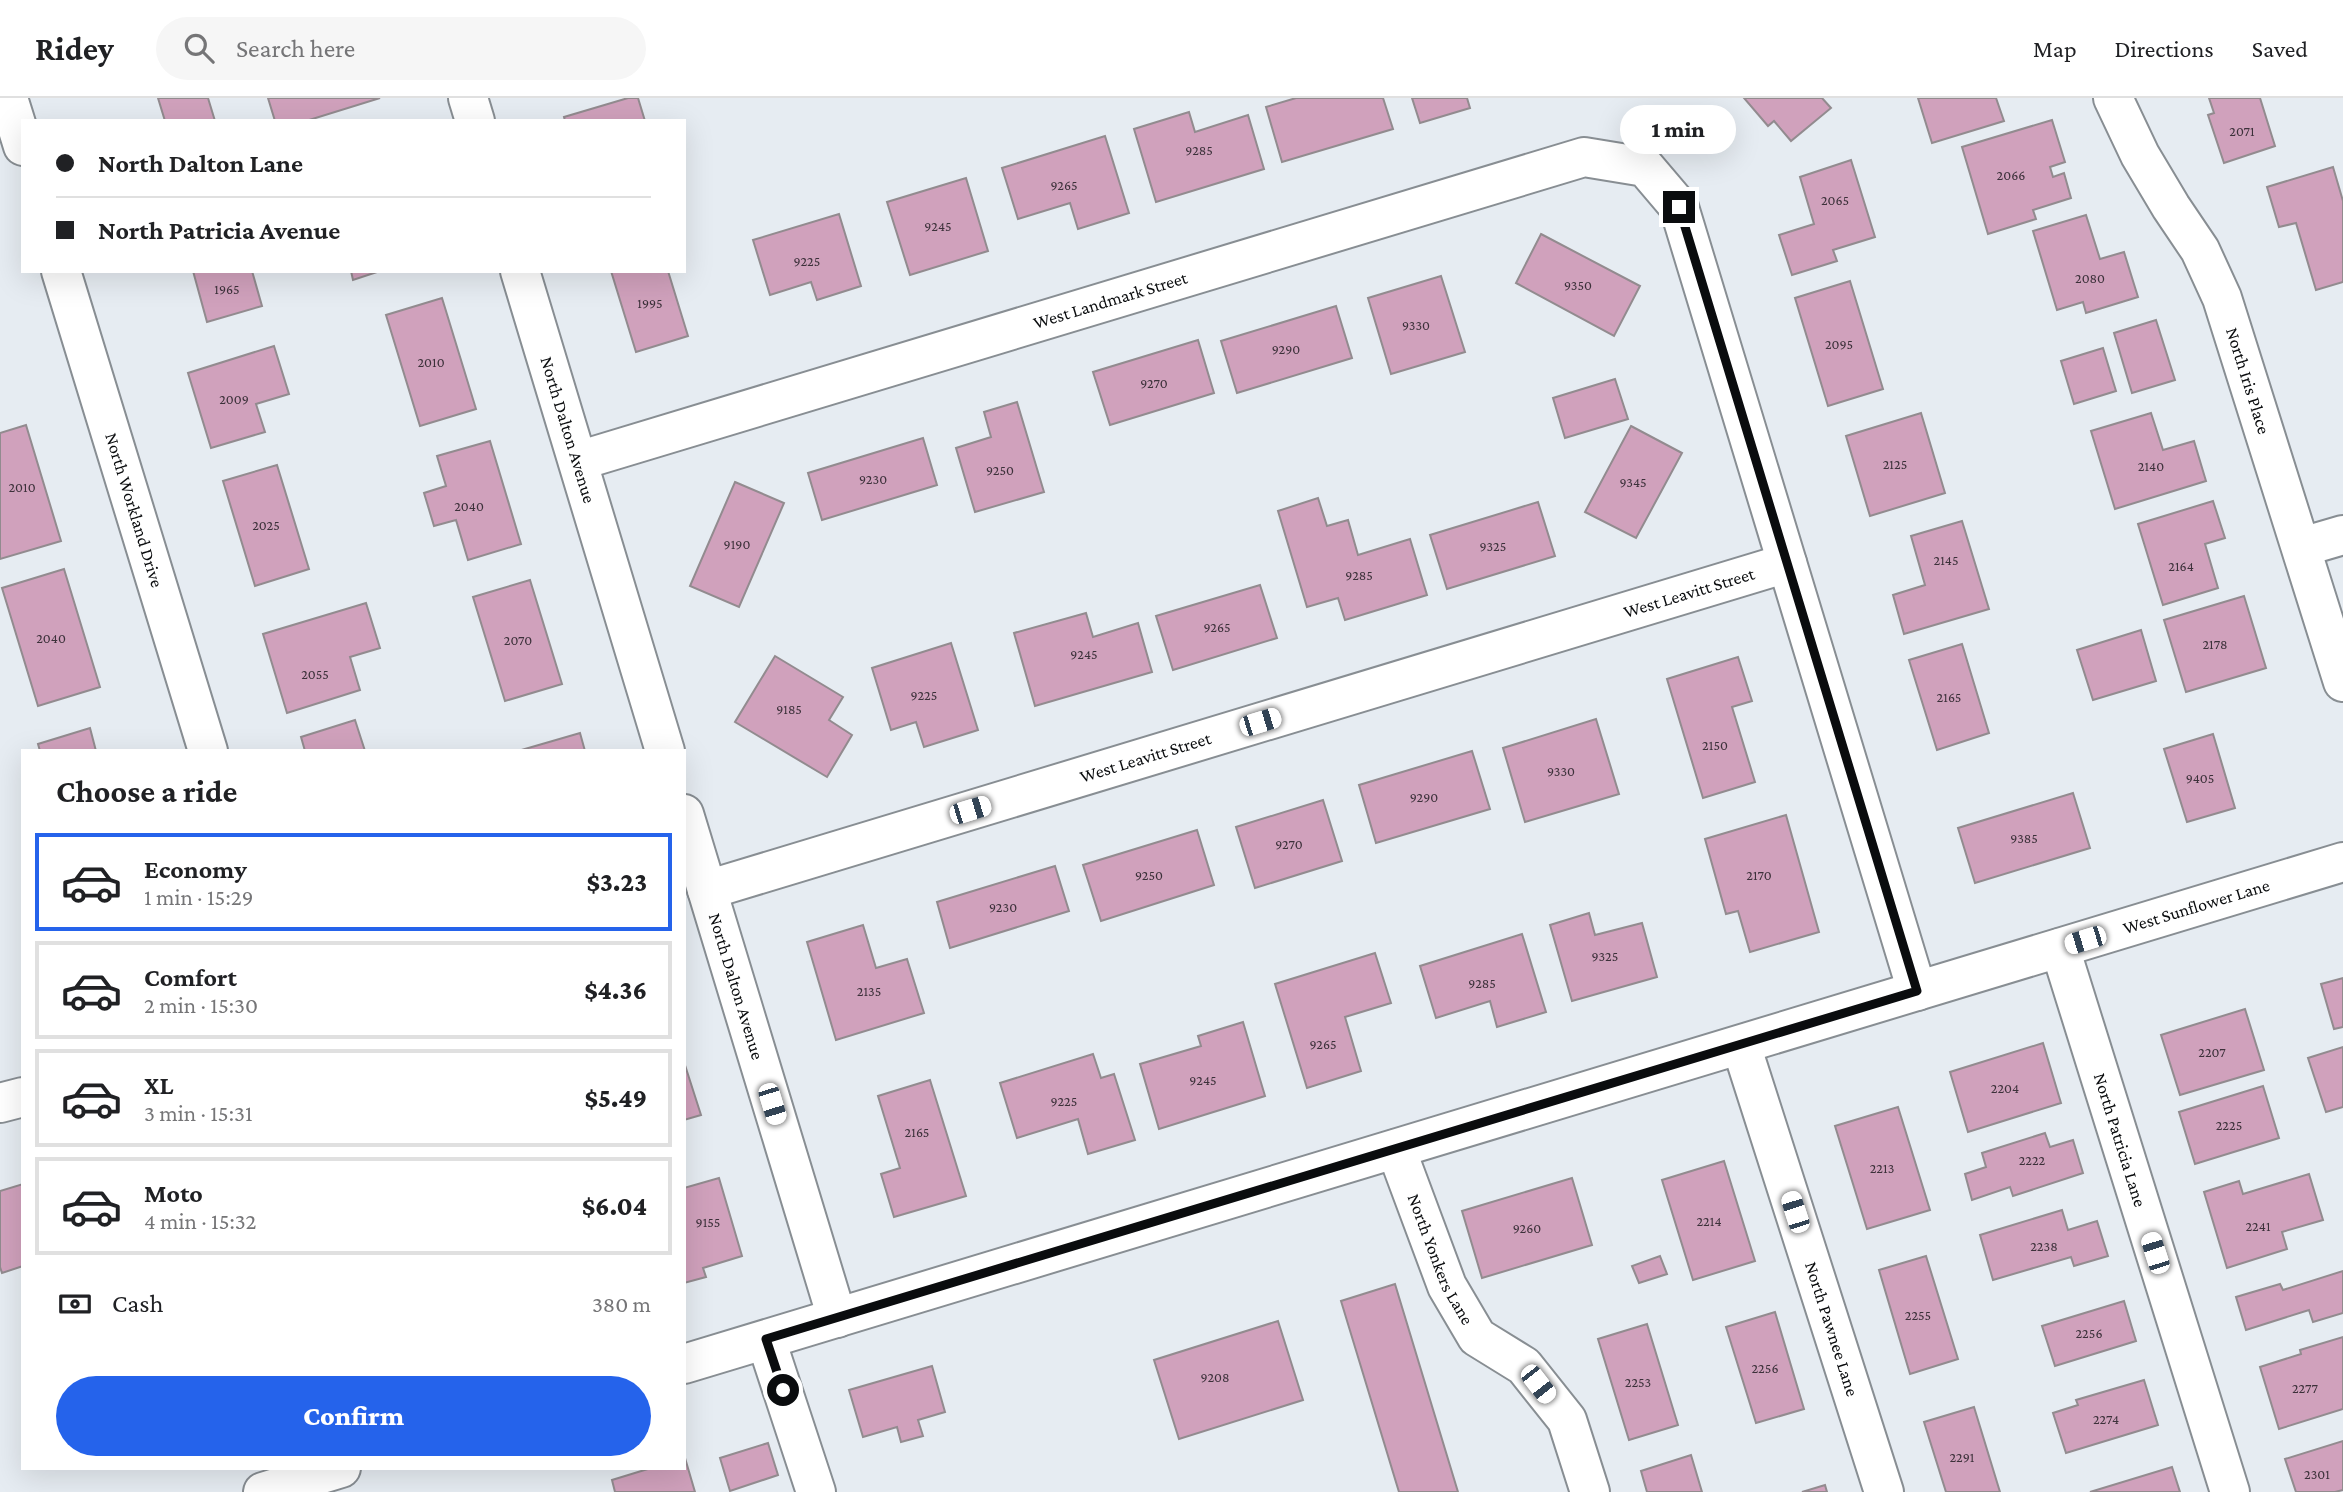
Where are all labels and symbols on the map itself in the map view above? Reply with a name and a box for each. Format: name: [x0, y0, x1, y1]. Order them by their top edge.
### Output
callout: 1 min: [1621, 105, 1737, 154]
house number: 2071: [2229, 123, 2255, 139]
house number: 9285: [1185, 142, 1213, 158]
house number: 2066: [1997, 167, 2025, 183]
house number: 9265: [1050, 177, 1078, 193]
route end: [1663, 191, 1695, 223]
house number: 2065: [1821, 192, 1849, 208]
house number: 9245: [924, 218, 952, 234]
house number: 9225: [794, 253, 820, 269]
street label: West Landmark Street: [1031, 267, 1191, 333]
house number: 2080: [2075, 270, 2105, 286]
house number: 9350: [1564, 277, 1592, 293]
house number: 1965: [214, 281, 240, 297]
house number: 1995: [637, 295, 663, 311]
house number: 9330: [1402, 317, 1430, 333]
street label: North Iris Place: [2222, 325, 2274, 437]
house number: 2095: [1825, 336, 1853, 352]
house number: 9290: [1272, 341, 1300, 357]
house number: 2010: [417, 354, 445, 370]
street label: North Dalton Avenue: [536, 354, 600, 506]
house number: 9270: [1140, 375, 1168, 391]
house number: 2009: [219, 391, 249, 407]
street label: North Workland Drive: [101, 430, 167, 590]
house number: 2125: [1883, 456, 1907, 472]
house number: 2140: [2138, 458, 2164, 474]
house number: 9250: [986, 462, 1014, 478]
house number: 9230: [859, 471, 887, 487]
house number: 9345: [1619, 474, 1647, 490]
house number: 2010: [8, 479, 36, 495]
house number: 2040: [454, 498, 484, 514]
house number: 2025: [252, 517, 280, 533]
house number: 9190: [724, 536, 750, 552]
house number: 9325: [1480, 538, 1506, 554]
house number: 2145: [1933, 552, 1959, 568]
house number: 2164: [2168, 558, 2194, 574]
street label: West Leavitt Street: [1621, 563, 1758, 622]
house number: 9285: [1345, 567, 1373, 583]
house number: 9265: [1203, 619, 1231, 635]
house number: 2040: [36, 630, 66, 646]
house number: 2070: [504, 632, 532, 648]
house number: 2178: [2202, 636, 2228, 652]
house number: 9245: [1070, 646, 1098, 662]
house number: 2055: [301, 666, 329, 682]
house number: 9225: [911, 687, 937, 703]
house number: 2165: [1937, 689, 1961, 705]
house number: 9185: [776, 701, 802, 717]
car: [1237, 706, 1284, 738]
street label: West Leavitt Street: [1077, 728, 1214, 787]
house number: 2150: [1702, 737, 1728, 753]
house number: 9330: [1547, 763, 1575, 779]
house number: 9405: [2186, 770, 2214, 786]
house number: 9290: [1410, 789, 1438, 805]
car: [947, 794, 994, 826]
house number: 9385: [2010, 830, 2038, 846]
house number: 9270: [1275, 836, 1303, 852]
house number: 9250: [1135, 867, 1163, 883]
house number: 2170: [1746, 867, 1772, 883]
street label: West Sunflower Lane: [2121, 875, 2272, 938]
house number: 9230: [989, 899, 1017, 915]
street label: North Dalton Avenue: [705, 911, 768, 1062]
car: [2062, 924, 2109, 956]
house number: 9325: [1592, 948, 1618, 964]
house number: 9285: [1468, 975, 1496, 991]
house number: 2135: [857, 983, 881, 999]
house number: 9265: [1309, 1036, 1337, 1052]
house number: 2207: [2198, 1044, 2226, 1060]
street label: North Patricia Lane: [2090, 1070, 2150, 1209]
house number: 9245: [1189, 1072, 1217, 1088]
house number: 2204: [1991, 1080, 2019, 1096]
car: [756, 1081, 789, 1127]
house number: 9225: [1051, 1093, 1077, 1109]
house number: 2225: [2216, 1117, 2242, 1133]
house number: 2165: [905, 1124, 929, 1140]
house number: 2222: [2019, 1152, 2046, 1168]
house number: 2213: [1870, 1160, 1894, 1176]
car: [1779, 1189, 1812, 1235]
street label: North Yonkers Lane: [1404, 1191, 1478, 1328]
house number: 2214: [1696, 1213, 1722, 1229]
house number: 9155: [696, 1214, 720, 1230]
house number: 2241: [2245, 1218, 2271, 1234]
house number: 9260: [1513, 1220, 1541, 1236]
car: [2139, 1230, 2172, 1276]
house number: 2238: [2030, 1238, 2058, 1254]
street label: North Pawnee Lane: [1801, 1259, 1863, 1399]
house number: 2255: [1905, 1307, 1931, 1323]
house number: 2256: [2076, 1325, 2103, 1341]
house number: 2256: [1752, 1360, 1779, 1376]
car: [1517, 1361, 1560, 1407]
house number: 9208: [1200, 1369, 1230, 1385]
route start: [767, 1374, 799, 1406]
house number: 2253: [1625, 1374, 1651, 1390]
house number: 2277: [2292, 1380, 2319, 1396]
house number: 2274: [2093, 1411, 2119, 1427]
house number: 2291: [1949, 1449, 1975, 1465]
house number: 2301: [2304, 1466, 2330, 1482]

